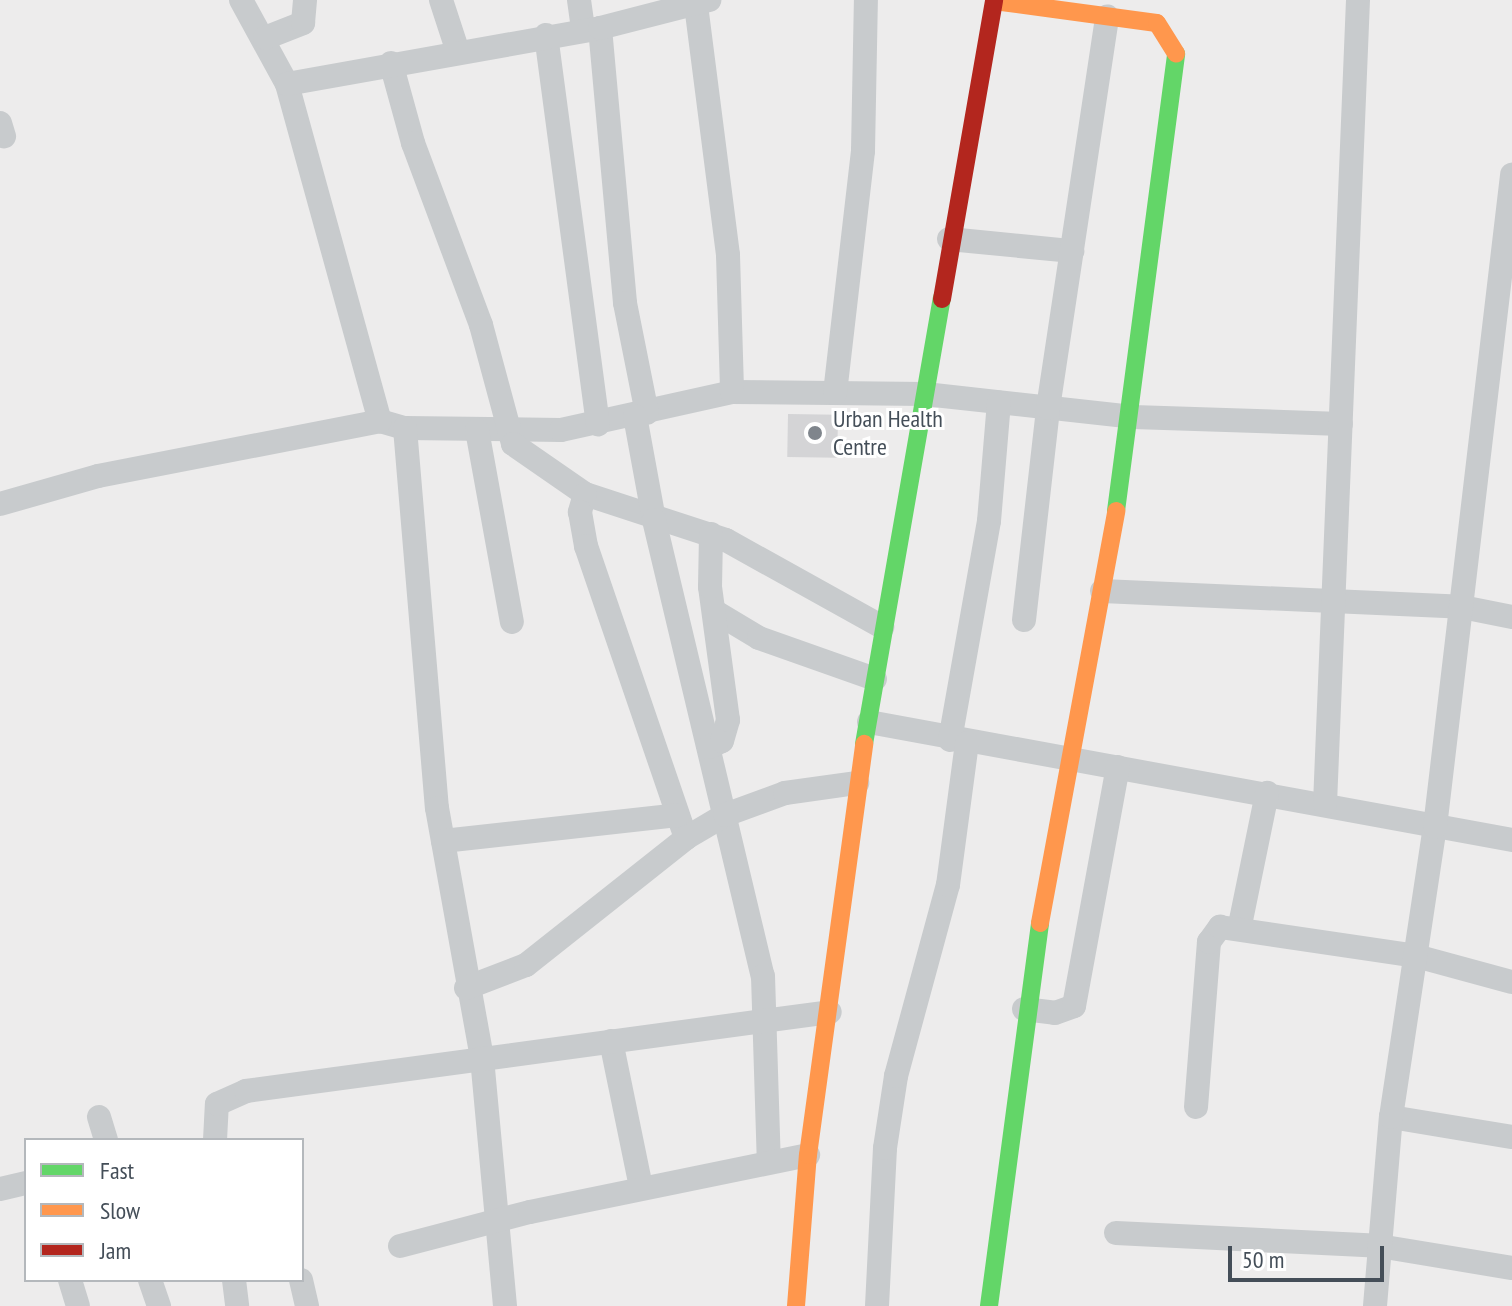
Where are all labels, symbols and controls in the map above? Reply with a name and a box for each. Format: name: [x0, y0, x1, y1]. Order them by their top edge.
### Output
place label: Urban Health Centre: [833, 405, 943, 461]
marker: Urban Health Centre: [804, 422, 826, 444]
legend: [24, 1138, 304, 1282]
text: Fast: [100, 1155, 134, 1186]
text: Slow: [100, 1195, 140, 1226]
scale bar: [1232, 1230, 1388, 1280]
text: Jam: [100, 1235, 131, 1266]
text: 50 m: [1242, 1244, 1284, 1275]

